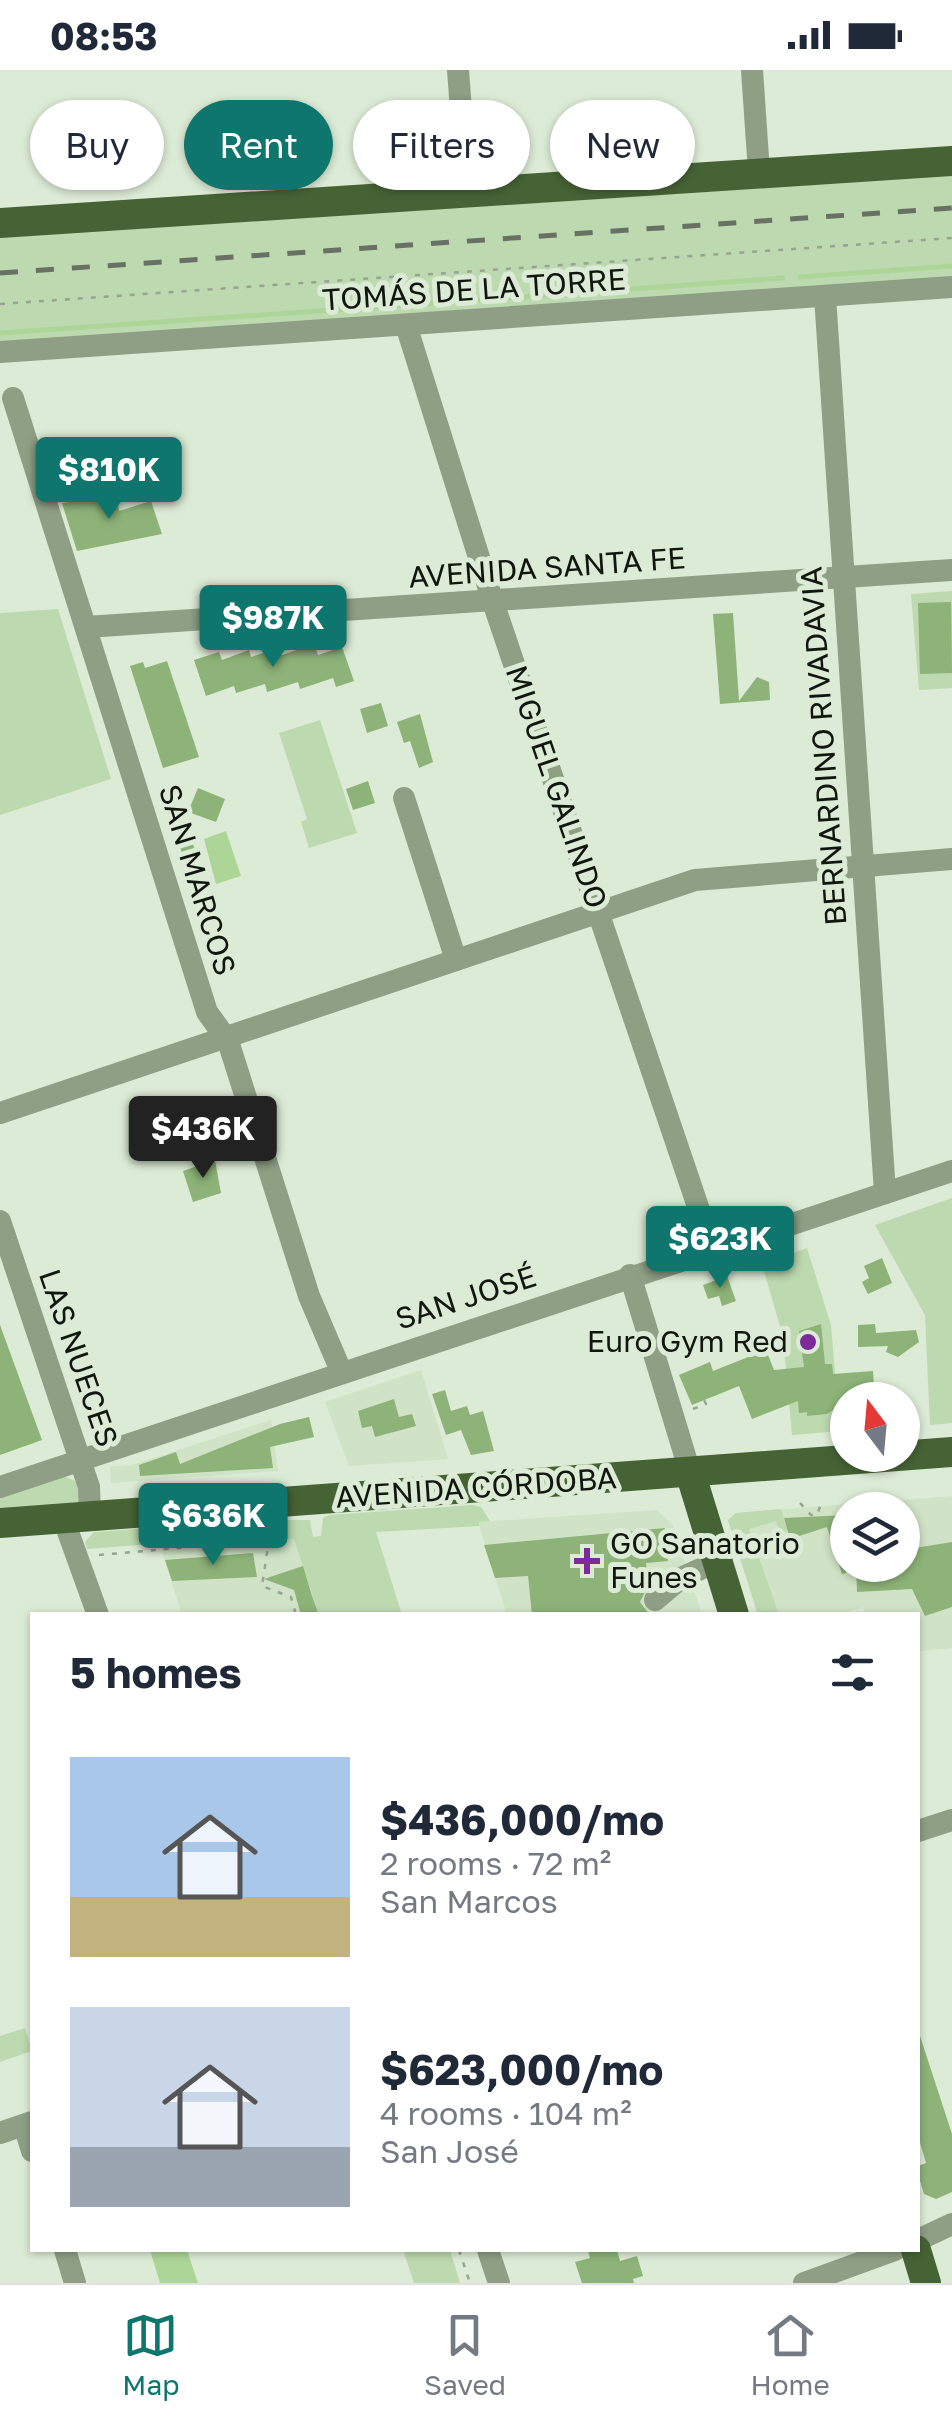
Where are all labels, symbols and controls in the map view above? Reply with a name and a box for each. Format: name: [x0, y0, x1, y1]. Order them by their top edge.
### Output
text: 08:53: [50, 13, 158, 58]
chip: Buy: [30, 100, 164, 190]
chip: Rent: [184, 100, 333, 190]
chip: Filters: [353, 100, 530, 190]
chip: New: [550, 100, 695, 190]
street label: TOMÁS DE LA TORRE: [321, 260, 627, 318]
pin: $810K: [39, 437, 179, 522]
text: $810K: [58, 450, 160, 488]
street label: AVENIDA SANTA FE: [407, 539, 687, 595]
street label: BERNARDINO RIVADAVIA: [792, 565, 854, 927]
pin: $987K: [203, 585, 343, 670]
text: $987K: [222, 598, 324, 636]
street label: MIGUEL GALINDO: [499, 661, 615, 913]
street label: SAN MARCOS: [152, 780, 244, 979]
pin: $436K: [133, 1096, 273, 1181]
text: $436K: [151, 1109, 255, 1147]
pin: $623K: [650, 1206, 790, 1291]
text: $623K: [668, 1219, 772, 1257]
street label: SAN JOSÉ: [391, 1257, 541, 1337]
street label: LAS NUECES: [32, 1264, 126, 1451]
place label: Euro Gym Red: [587, 1323, 788, 1359]
marker: Euro Gym Red: [797, 1331, 819, 1353]
north arrow: [830, 1382, 920, 1472]
map controls: [830, 1382, 920, 1582]
street label: AVENIDA CÓRDOBA: [334, 1459, 618, 1515]
pin: $636K: [143, 1483, 283, 1568]
button: layers: [830, 1492, 920, 1582]
text: $636K: [161, 1496, 265, 1534]
place label: GO Sanatorio Funes: [610, 1525, 800, 1595]
marker: GO Sanatorio Funes: [574, 1548, 600, 1574]
icon: filters: [825, 1645, 880, 1700]
text: 5 homes: [70, 1647, 242, 1697]
text: $436,000/mo: [380, 1794, 664, 1844]
icon: home: [150, 1797, 270, 1917]
text: 2 rooms · 72 m²: [380, 1844, 611, 1882]
text: San Marcos: [380, 1882, 558, 1920]
text: $623,000/mo: [380, 2044, 664, 2094]
icon: home: [150, 2047, 270, 2167]
text: 4 rooms · 104 m²: [380, 2094, 632, 2132]
text: San José: [380, 2132, 519, 2170]
tab: Map: [122, 2308, 179, 2401]
tab: Saved: [424, 2308, 506, 2401]
tab: Home: [751, 2308, 830, 2401]

